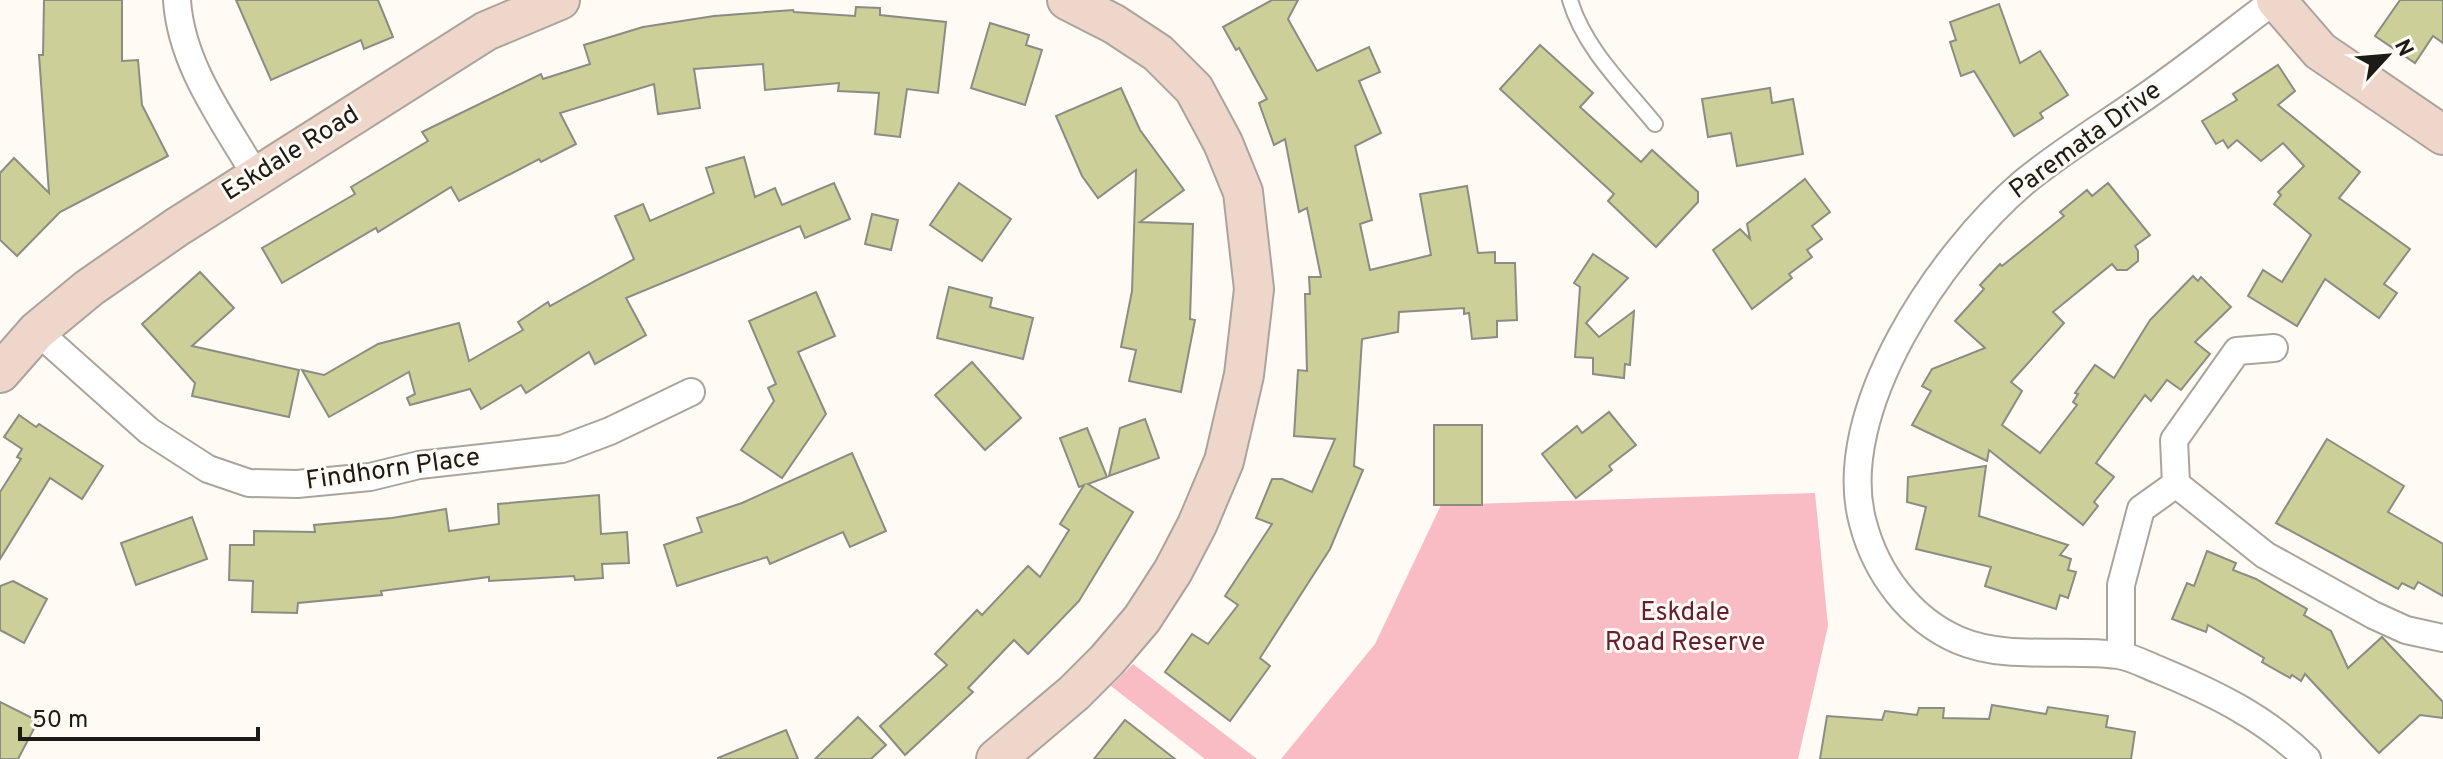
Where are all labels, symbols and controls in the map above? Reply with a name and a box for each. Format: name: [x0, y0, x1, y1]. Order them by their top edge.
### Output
north arrow: [2347, 16, 2427, 96]
text: N: [2387, 35, 2418, 61]
street label: Paremata Drive: [2003, 75, 2169, 207]
street label: Eskdale Road: [216, 99, 366, 209]
street label: Findhorn Place: [304, 441, 482, 499]
park label: Eskdale Road Reserve: [1605, 597, 1765, 660]
scale bar: [20, 691, 258, 741]
text: 50 m: [32, 706, 88, 736]

